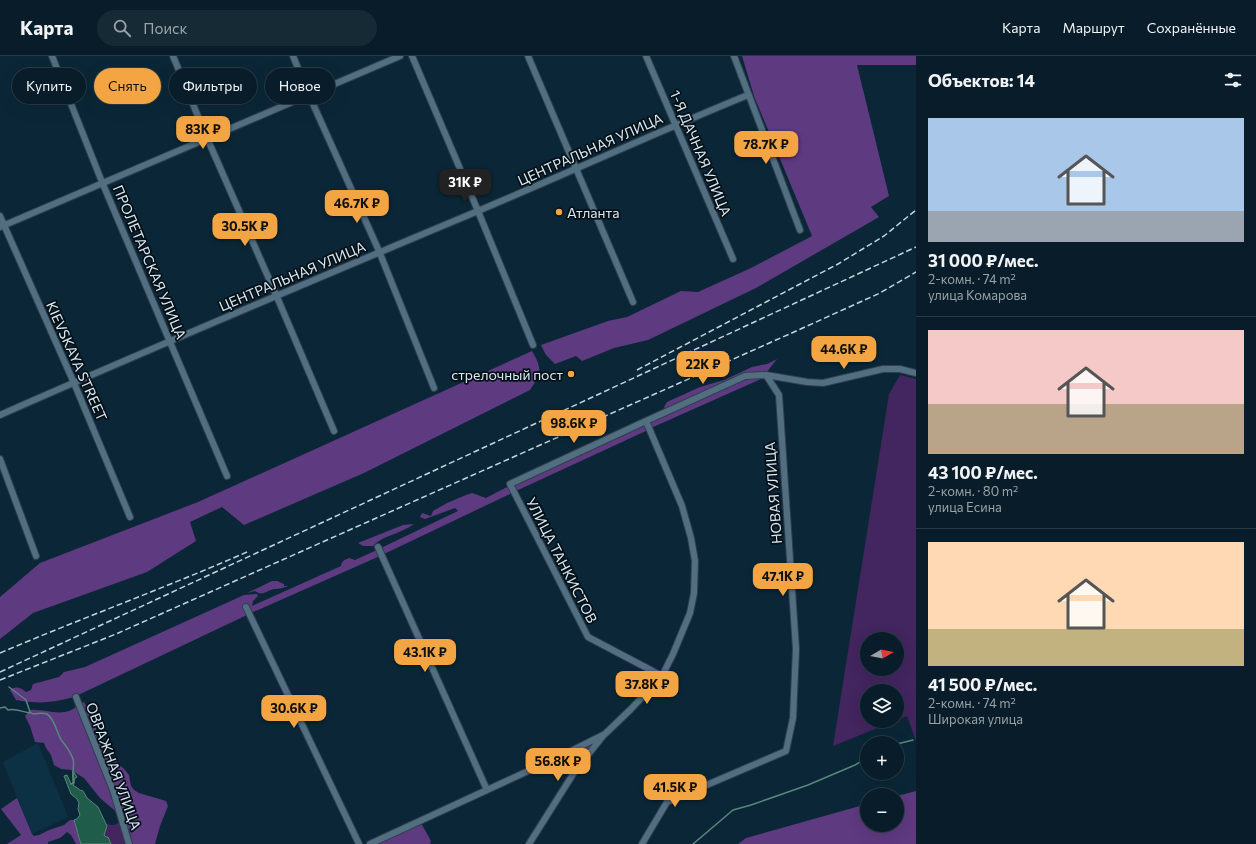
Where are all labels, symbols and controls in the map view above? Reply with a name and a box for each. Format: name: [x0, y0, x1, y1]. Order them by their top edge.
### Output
search box: [97, 10, 377, 46]
text: Карта: [20, 16, 73, 39]
icon: search: [111, 17, 133, 39]
text: Поиск: [143, 19, 188, 37]
text: Карта: [1002, 19, 1040, 36]
text: Маршрут: [1062, 19, 1125, 36]
text: Сохранённые: [1147, 19, 1236, 36]
chip: Купить: [12, 68, 86, 104]
chip: Снять: [94, 68, 161, 104]
chip: Фильтры: [169, 68, 257, 104]
chip: Новое: [265, 68, 335, 104]
icon: filters: [1222, 69, 1244, 91]
text: Объектов: 14: [928, 70, 1035, 91]
street label: 1-Я ДАЧНАЯ УЛИЦА: [667, 88, 735, 219]
street label: ЦЕНТРАЛЬНАЯ УЛИЦА: [515, 109, 666, 189]
pin: 83K ₽: [175, 116, 231, 150]
text: 83K ₽: [185, 121, 221, 137]
pin: 78.7K ₽: [729, 131, 803, 165]
text: 78.7K ₽: [743, 136, 789, 152]
icon: home: [1050, 144, 1122, 216]
pin: 31K ₽: [437, 169, 493, 203]
text: 31K ₽: [448, 174, 482, 190]
street label: ПРОЛЕТАРСКАЯ УЛИЦА: [110, 182, 190, 342]
pin: 46.7K ₽: [320, 190, 394, 224]
text: 46.7K ₽: [334, 195, 380, 211]
place label: Атланта: [567, 204, 619, 221]
marker: Атланта: [554, 207, 564, 217]
pin: 30.5K ₽: [208, 213, 282, 247]
text: 30.5K ₽: [221, 218, 269, 234]
street label: ЦЕНТРАЛЬНАЯ УЛИЦА: [216, 237, 368, 315]
text: 31 000 ₽/мес.: [928, 250, 1039, 271]
text: 2-комн. · 74 m²: [928, 271, 1016, 287]
text: улица Комарова: [928, 287, 1027, 303]
street label: KIEVSKAYA STREET: [43, 299, 111, 423]
pin: 44.6K ₽: [807, 336, 881, 370]
text: 44.6K ₽: [820, 341, 868, 357]
pin: 22K ₽: [675, 351, 731, 385]
text: 22K ₽: [686, 356, 720, 372]
icon: home: [1050, 356, 1122, 428]
place label: стрелочный пост: [451, 366, 563, 383]
marker: стрелочный пост: [566, 369, 576, 379]
pin: 98.6K ₽: [537, 410, 611, 444]
text: 98.6K ₽: [550, 415, 598, 431]
street label: НОВАЯ УЛИЦА: [761, 441, 785, 545]
text: 43 100 ₽/мес.: [928, 462, 1038, 483]
text: 2-комн. · 80 m²: [928, 483, 1018, 499]
street label: УЛИЦА ТАНКИСТОВ: [523, 494, 601, 626]
text: улица Есина: [928, 499, 1002, 515]
pin: 47.1K ₽: [746, 563, 820, 597]
text: 47.1K ₽: [762, 568, 804, 584]
icon: home: [1050, 568, 1122, 640]
north arrow: [860, 632, 904, 676]
map controls: [860, 632, 904, 832]
pin: 43.1K ₽: [388, 639, 462, 673]
text: 43.1K ₽: [403, 644, 447, 660]
pin: 37.8K ₽: [610, 671, 684, 705]
text: 41 500 ₽/мес.: [928, 674, 1037, 695]
text: 37.8K ₽: [624, 676, 670, 692]
button: layers: [860, 684, 904, 728]
pin: 30.6K ₽: [257, 695, 331, 729]
text: 2-комн. · 74 m²: [928, 695, 1016, 711]
street label: ОВРАЖНАЯ УЛИЦА: [83, 700, 145, 832]
text: 30.6K ₽: [270, 700, 318, 716]
text: Широкая улица: [928, 711, 1023, 727]
button: +: [860, 736, 904, 780]
pin: 56.8K ₽: [521, 748, 595, 782]
text: 56.8K ₽: [535, 753, 581, 769]
pin: 41.5K ₽: [638, 774, 712, 808]
text: 41.5K ₽: [653, 779, 697, 795]
button: −: [860, 788, 904, 832]

